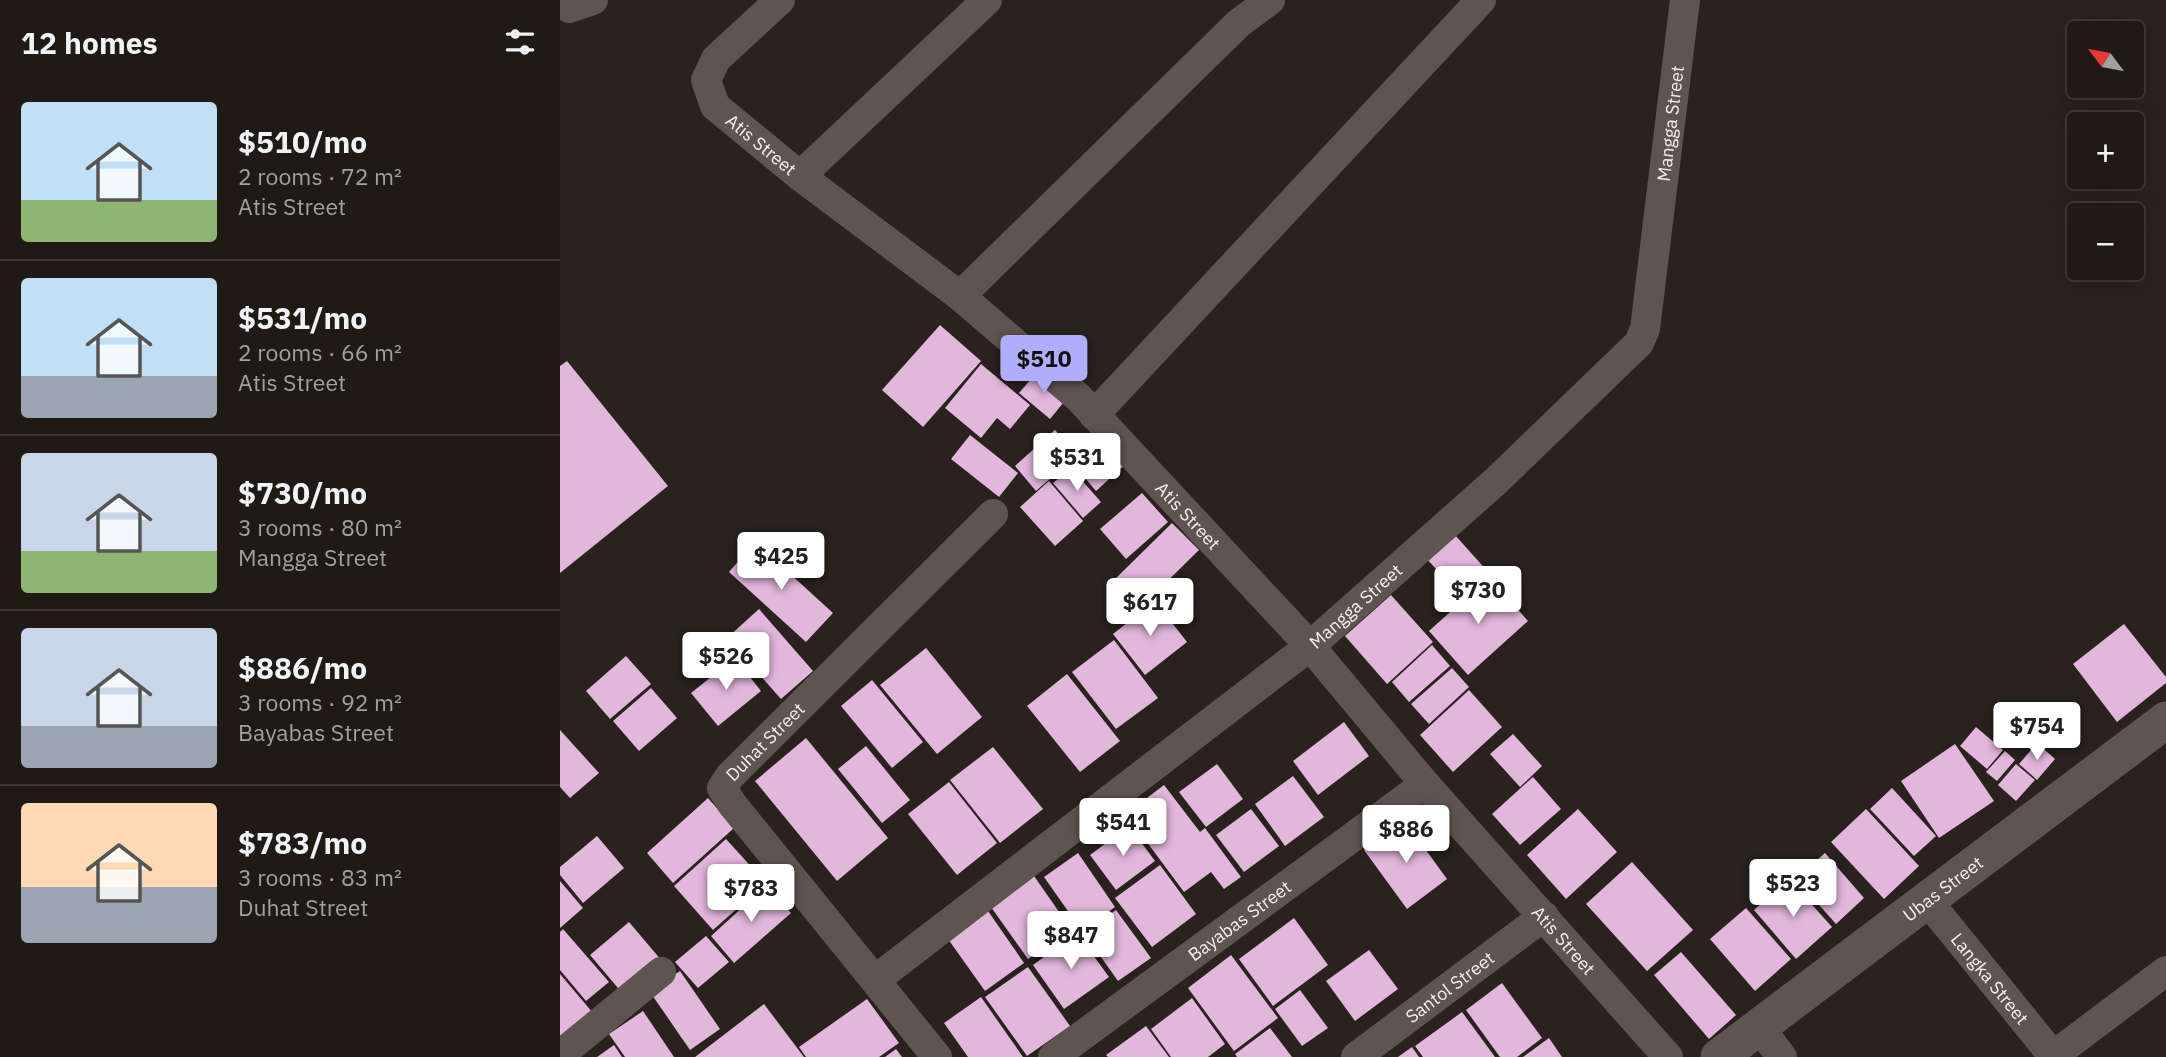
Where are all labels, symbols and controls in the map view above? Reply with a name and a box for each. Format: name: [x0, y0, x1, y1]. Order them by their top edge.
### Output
north arrow: [2067, 21, 2144, 98]
map controls: [2067, 21, 2144, 280]
text: 12 homes: [21, 23, 158, 62]
icon: filters: [501, 23, 539, 61]
street label: Mangga Street: [1652, 64, 1688, 183]
street label: Atis Street: [721, 108, 801, 180]
button: +: [2067, 112, 2144, 189]
text: $510/mo: [238, 122, 367, 161]
icon: home: [77, 130, 161, 214]
text: 2 rooms · 72 m²: [238, 161, 402, 191]
text: Atis Street: [238, 191, 346, 221]
button: −: [2067, 203, 2144, 280]
text: $531/mo: [238, 298, 367, 337]
icon: home: [77, 306, 161, 390]
pin: $510: [1003, 336, 1085, 395]
text: 2 rooms · 66 m²: [238, 337, 402, 367]
text: $510: [1016, 343, 1072, 373]
text: Atis Street: [238, 367, 346, 397]
pin: $531: [1036, 434, 1118, 493]
text: $531: [1049, 441, 1105, 471]
text: $730/mo: [238, 473, 367, 512]
street label: Atis Street: [1151, 476, 1226, 554]
icon: home: [77, 481, 161, 565]
text: 3 rooms · 80 m²: [238, 512, 402, 542]
pin: $425: [740, 532, 822, 592]
text: $425: [753, 540, 809, 570]
text: Mangga Street: [238, 542, 387, 572]
street label: Mangga Street: [1304, 558, 1407, 653]
pin: $730: [1437, 566, 1519, 626]
text: $730: [1450, 574, 1506, 604]
pin: $617: [1109, 578, 1191, 638]
text: $617: [1122, 586, 1178, 616]
pin: $526: [685, 632, 767, 692]
text: $526: [698, 640, 754, 670]
text: $886/mo: [238, 648, 367, 687]
icon: home: [77, 656, 161, 740]
text: 3 rooms · 92 m²: [238, 687, 402, 717]
street label: Duhat Street: [720, 697, 809, 786]
pin: $754: [1996, 702, 2078, 762]
text: $754: [2009, 710, 2065, 740]
text: Bayabas Street: [238, 717, 394, 747]
pin: $541: [1082, 798, 1164, 858]
text: $541: [1095, 806, 1151, 836]
pin: $886: [1365, 806, 1447, 865]
text: $886: [1378, 813, 1434, 843]
text: $783/mo: [238, 823, 367, 862]
icon: home: [77, 831, 161, 915]
street label: Ubas Street: [1898, 851, 1987, 926]
pin: $523: [1752, 860, 1834, 919]
text: 3 rooms · 83 m²: [238, 862, 402, 892]
pin: $783: [710, 864, 792, 924]
text: $523: [1765, 867, 1821, 897]
text: $783: [723, 872, 779, 902]
street label: Bayabas Street: [1183, 875, 1295, 966]
text: Duhat Street: [238, 892, 368, 922]
street label: Atis Street: [1527, 901, 1601, 979]
pin: $847: [1030, 912, 1112, 971]
text: $847: [1043, 919, 1099, 949]
street label: Langka Street: [1946, 928, 2034, 1029]
street label: Santol Street: [1401, 946, 1499, 1028]

